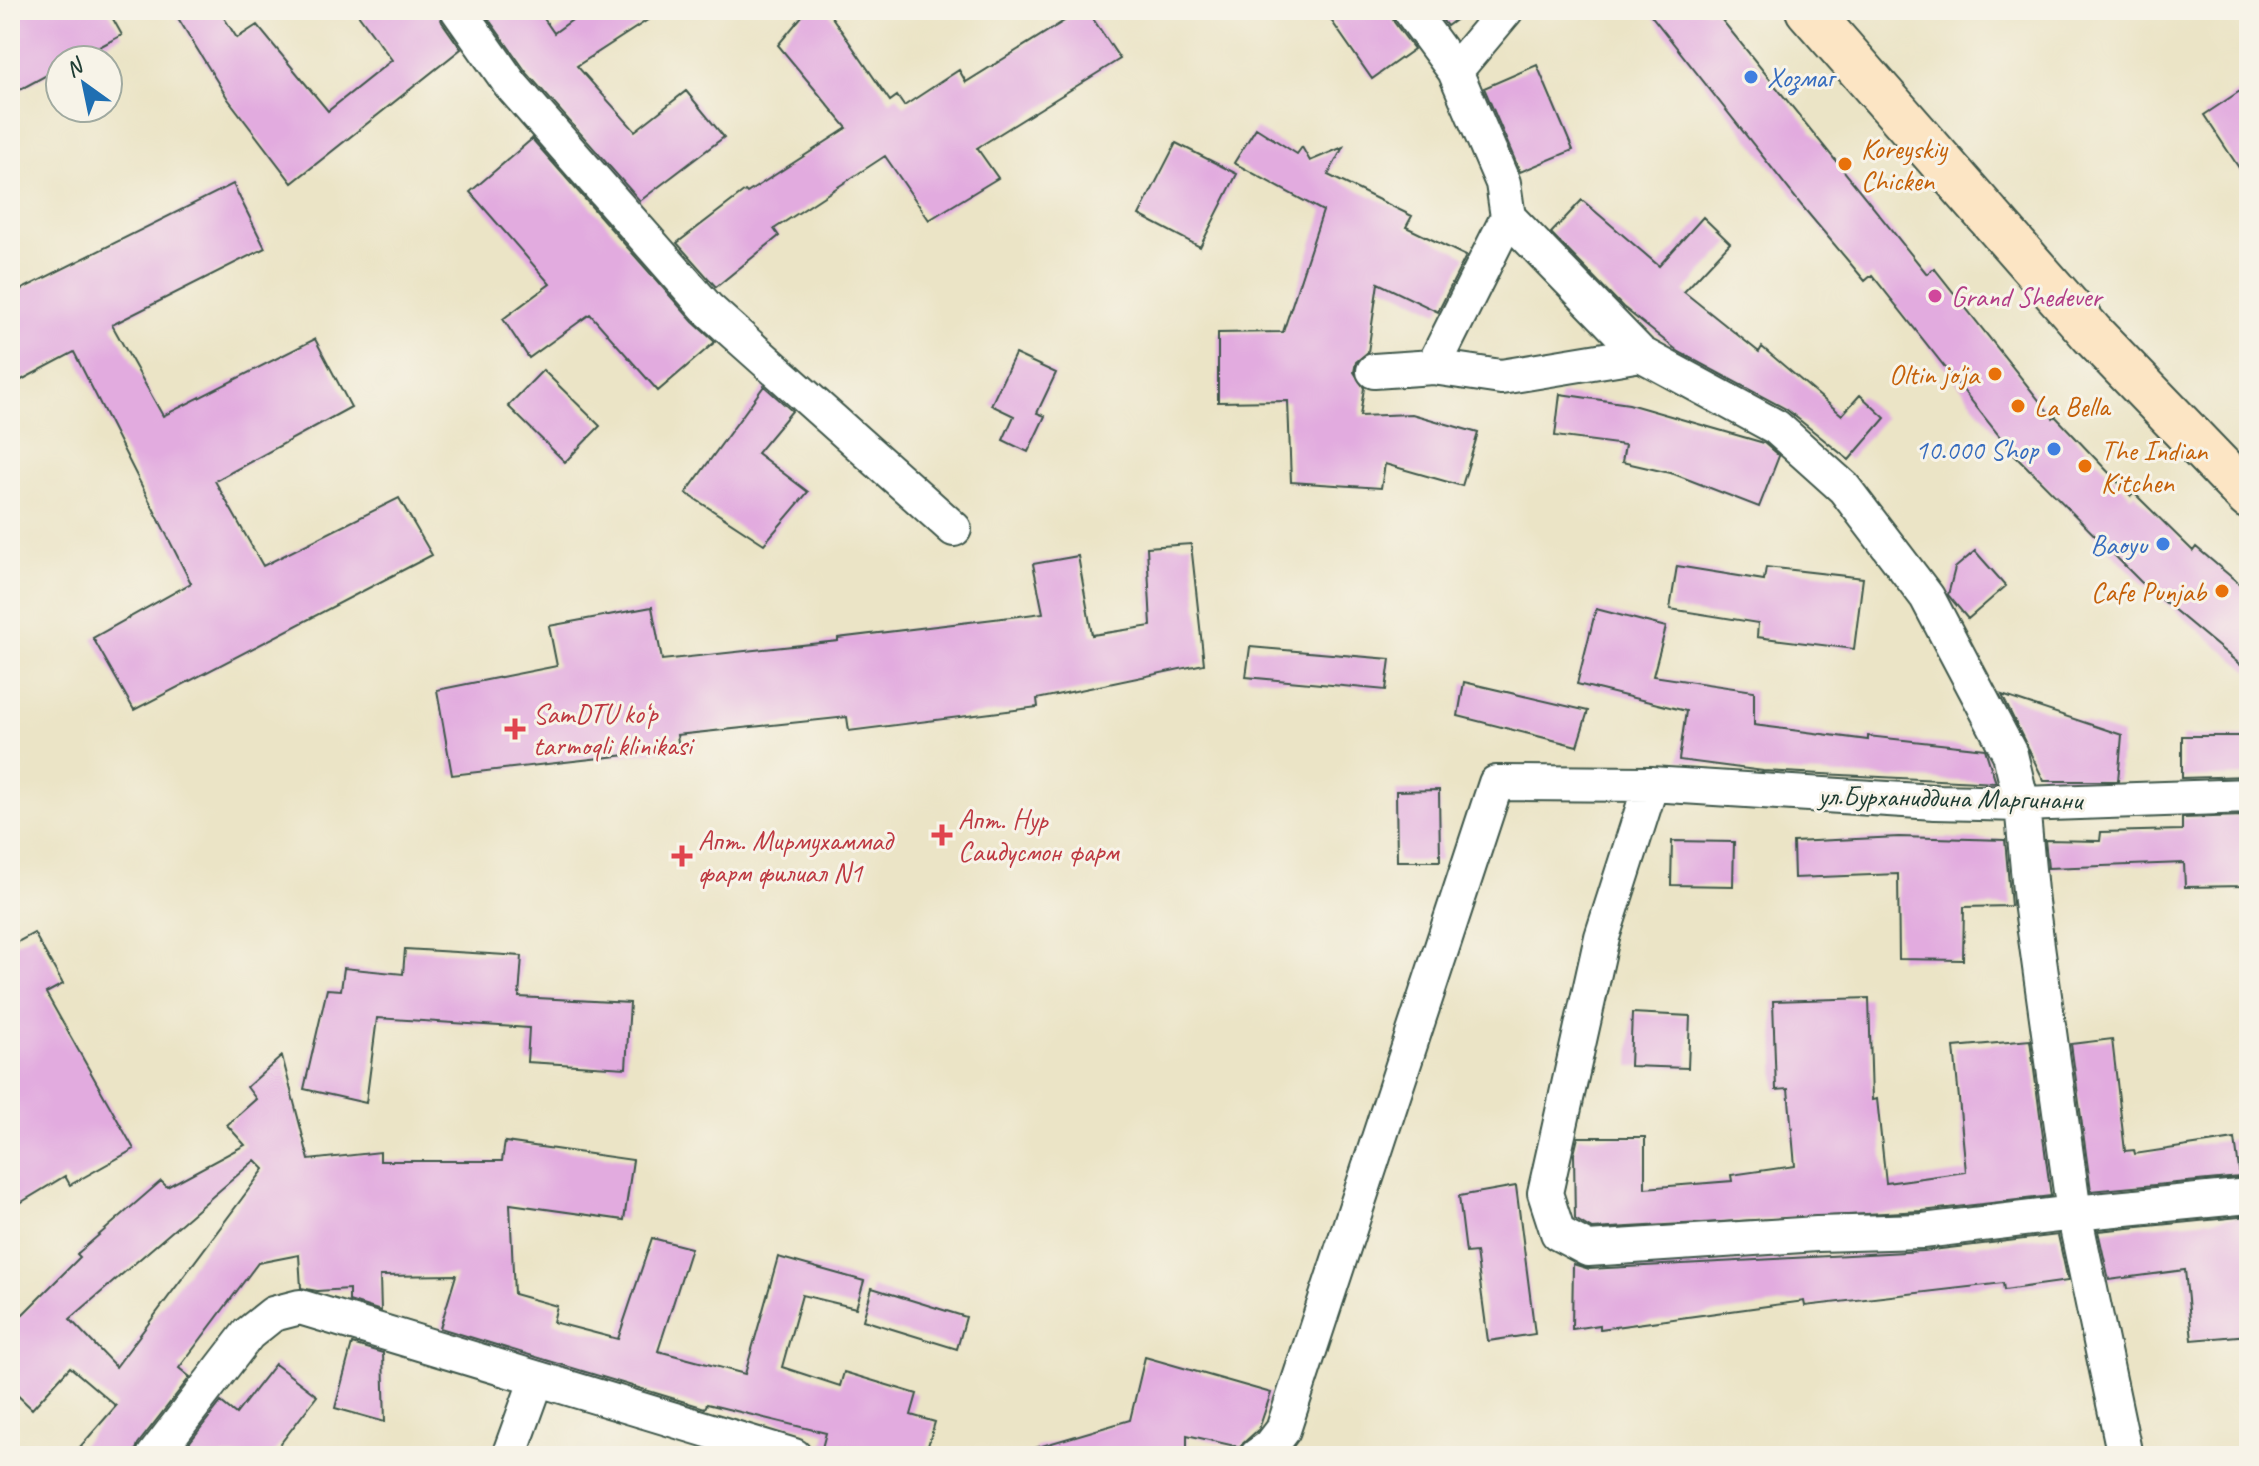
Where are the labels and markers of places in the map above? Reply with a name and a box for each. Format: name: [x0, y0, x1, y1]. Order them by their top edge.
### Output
place label: Хозмаг: [1767, 60, 1837, 96]
marker: Хозмаг: [1742, 68, 1760, 86]
place label: Koreyskiy Chicken: [1861, 131, 1949, 198]
marker: Koreyskiy Chicken: [1836, 155, 1854, 173]
place label: Grand Shedever: [1951, 279, 2104, 314]
marker: Grand Shedever: [1926, 287, 1944, 305]
place label: Oltin jo'ja: [1889, 357, 1981, 392]
marker: Oltin jo'ja: [1986, 365, 2004, 383]
place label: La Bella: [2034, 389, 2112, 424]
marker: La Bella: [2009, 397, 2027, 415]
place label: 10.000 Shop: [1915, 432, 2039, 467]
place label: The Indian Kitchen: [2101, 433, 2209, 500]
marker: 10.000 Shop: [2045, 440, 2063, 458]
marker: The Indian Kitchen: [2076, 457, 2094, 475]
place label: Baoyu: [2090, 527, 2149, 562]
marker: Baoyu: [2154, 535, 2172, 553]
place label: Cafe Punjab: [2091, 574, 2208, 609]
marker: Cafe Punjab: [2213, 582, 2231, 600]
place label: SamDTU ko‘p tarmoqli klinikasi: [533, 696, 696, 763]
marker: SamDTU ko‘p tarmoqli klinikasi: [504, 718, 526, 740]
place label: Апт. Нур Саидусмон фарм: [958, 802, 1120, 869]
place label: Апт. Мирмухаммад фарм филиал N1: [698, 823, 895, 890]
marker: Апт. Нур Саидусмон фарм: [933, 826, 951, 844]
marker: Апт. Мирмухаммад фарм филиал N1: [673, 847, 691, 865]

